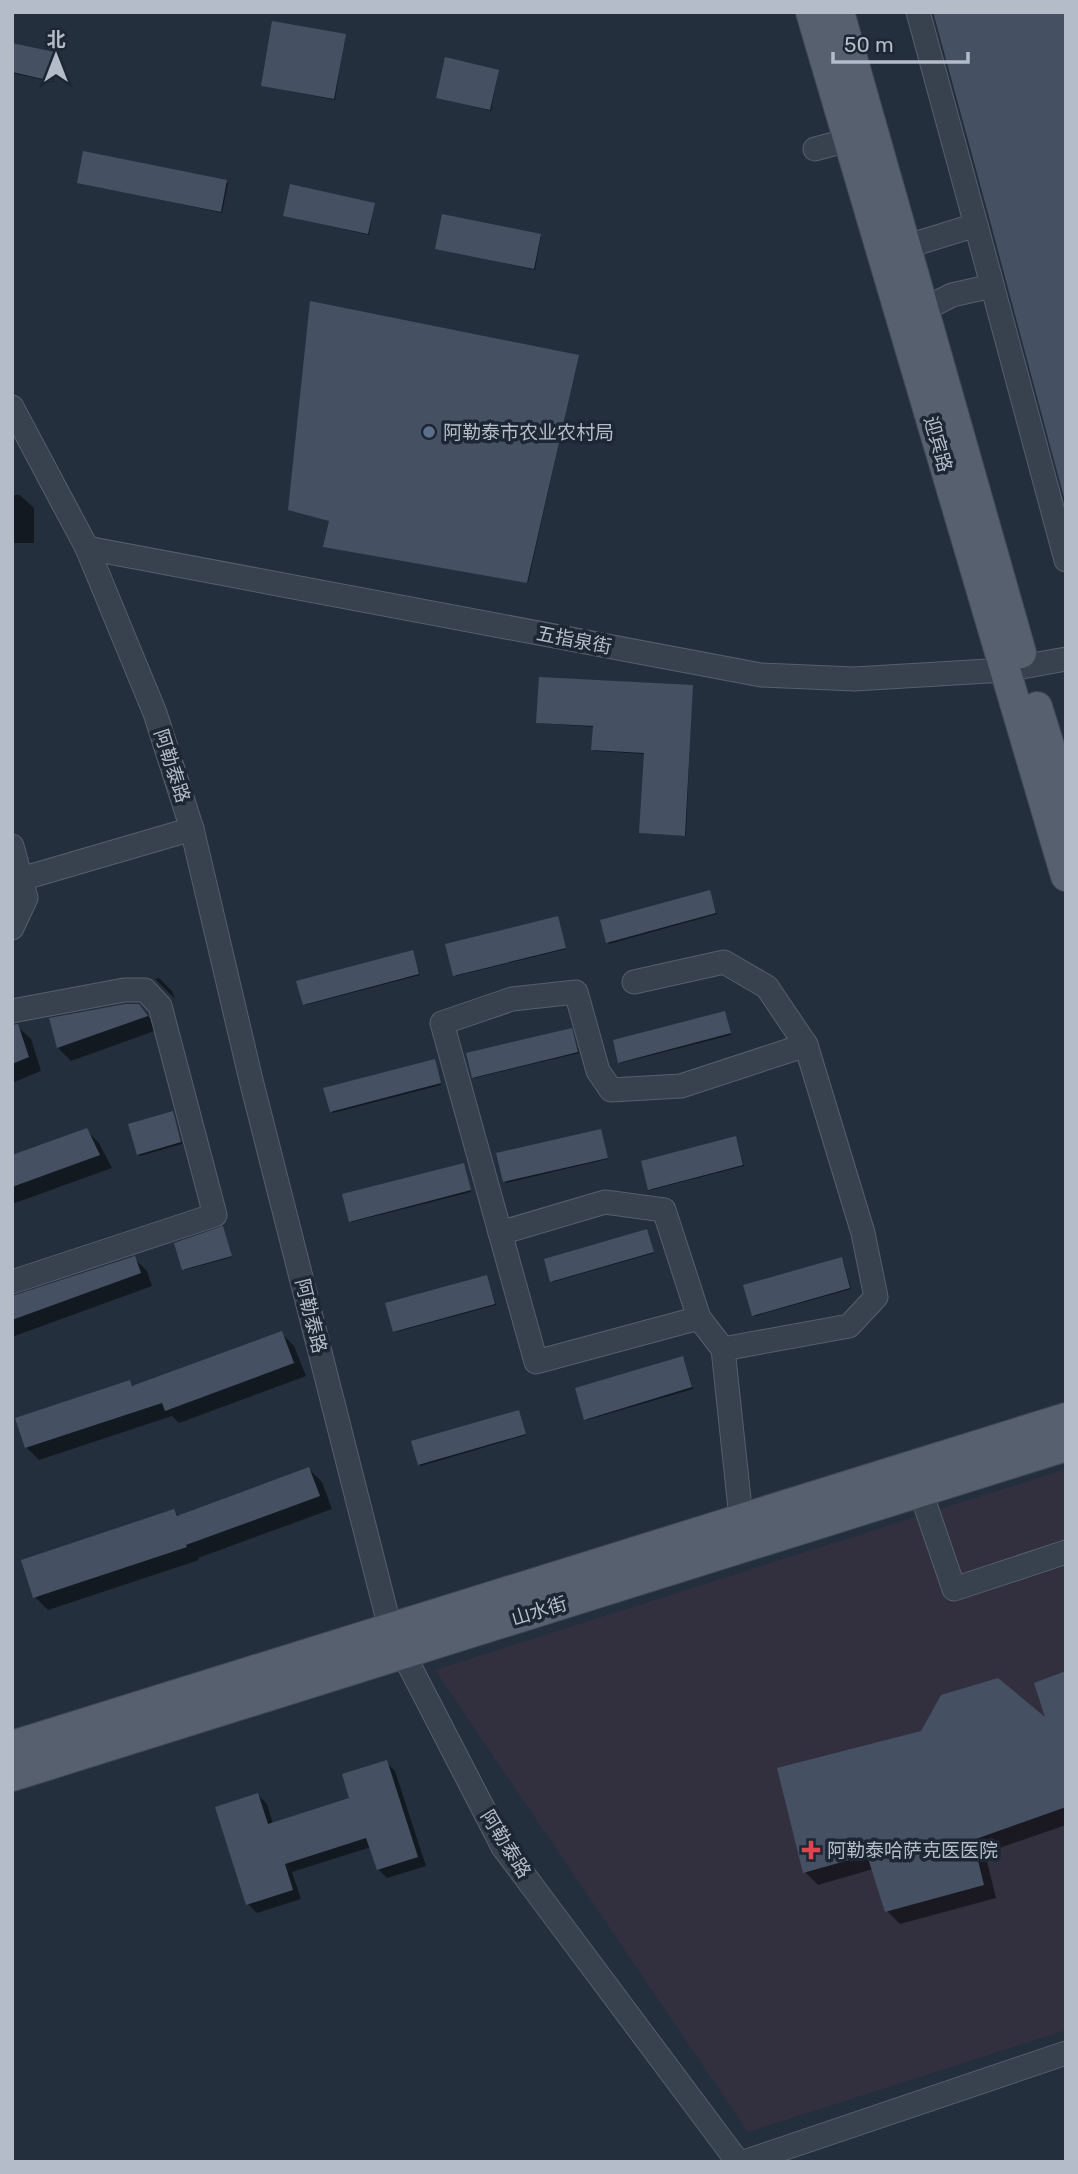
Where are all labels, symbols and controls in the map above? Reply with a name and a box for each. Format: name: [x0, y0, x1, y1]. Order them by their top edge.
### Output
north arrow: [21, 21, 91, 91]
scale bar: [833, 21, 968, 65]
text: 北: [46, 28, 66, 51]
text: 50 m: [844, 32, 894, 57]
street label: 迎宾路: [919, 413, 957, 475]
place label: 阿勒泰市农业农村局: [443, 421, 614, 444]
marker: 阿勒泰市农业农村局: [421, 424, 437, 440]
street label: 五指泉街: [534, 621, 614, 659]
street label: 阿勒泰路: [149, 726, 195, 806]
street label: 阿勒泰路: [291, 1276, 331, 1356]
street label: 山水街: [508, 1592, 570, 1630]
street label: 阿勒泰路: [476, 1806, 536, 1882]
place label: 阿勒泰哈萨克医医院: [827, 1839, 998, 1862]
marker: 阿勒泰哈萨克医医院: [801, 1840, 821, 1860]

